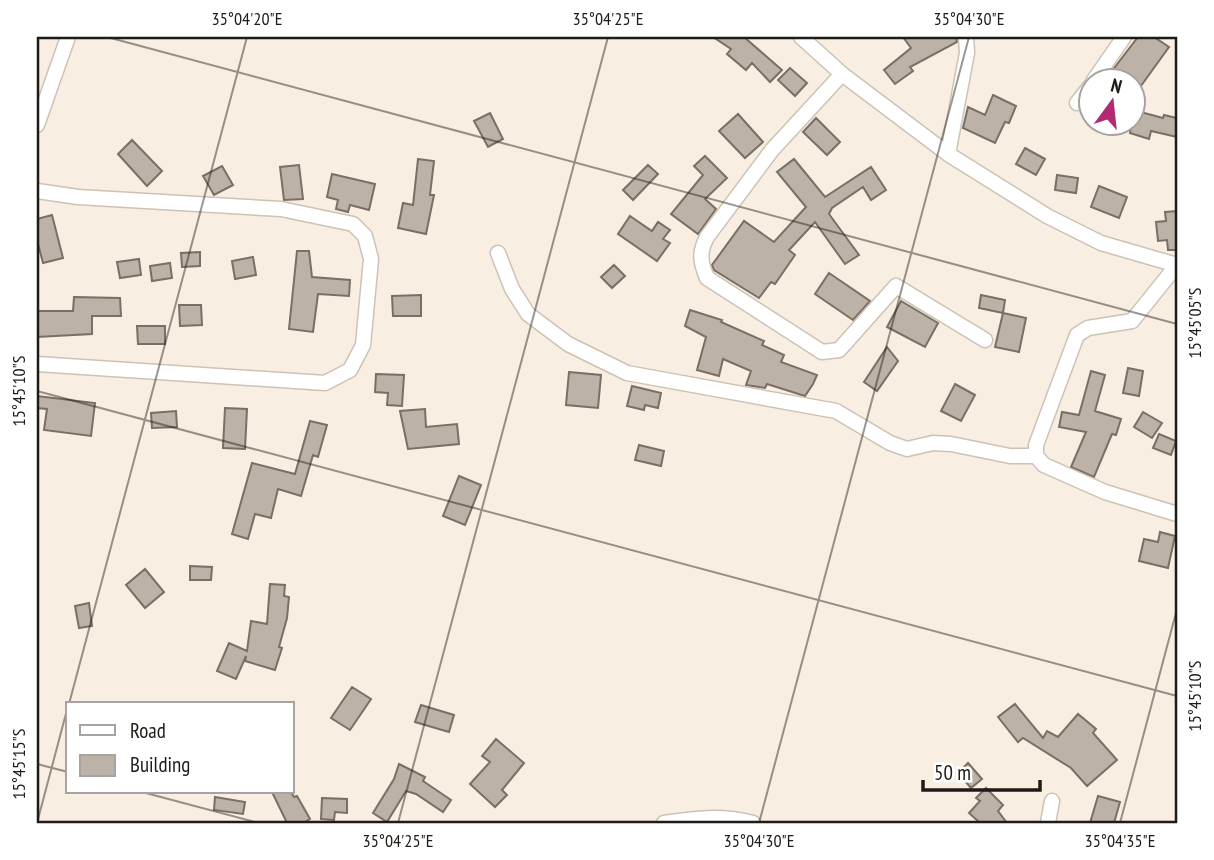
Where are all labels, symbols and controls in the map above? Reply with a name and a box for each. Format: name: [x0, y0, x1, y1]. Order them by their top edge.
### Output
text: 35°04'20"E: [212, 7, 282, 30]
text: 35°04'25"E: [573, 7, 643, 30]
text: 35°04'30"E: [934, 7, 1004, 30]
north arrow: [1078, 66, 1148, 136]
text: N: [1108, 73, 1124, 98]
text: 15°45'05"S: [1183, 287, 1206, 358]
text: 15°45'10"S: [7, 355, 30, 426]
text: 15°45'10"S: [1183, 660, 1206, 731]
legend: [66, 702, 294, 794]
text: Road: [130, 717, 166, 744]
text: 15°45'15"S: [7, 728, 30, 799]
scale bar: [923, 748, 1041, 792]
text: Building: [130, 751, 190, 778]
text: 50 m: [934, 759, 971, 786]
text: 35°04'25"E: [363, 829, 433, 852]
text: 35°04'30"E: [724, 829, 794, 852]
text: 35°04'35"E: [1085, 829, 1155, 852]

